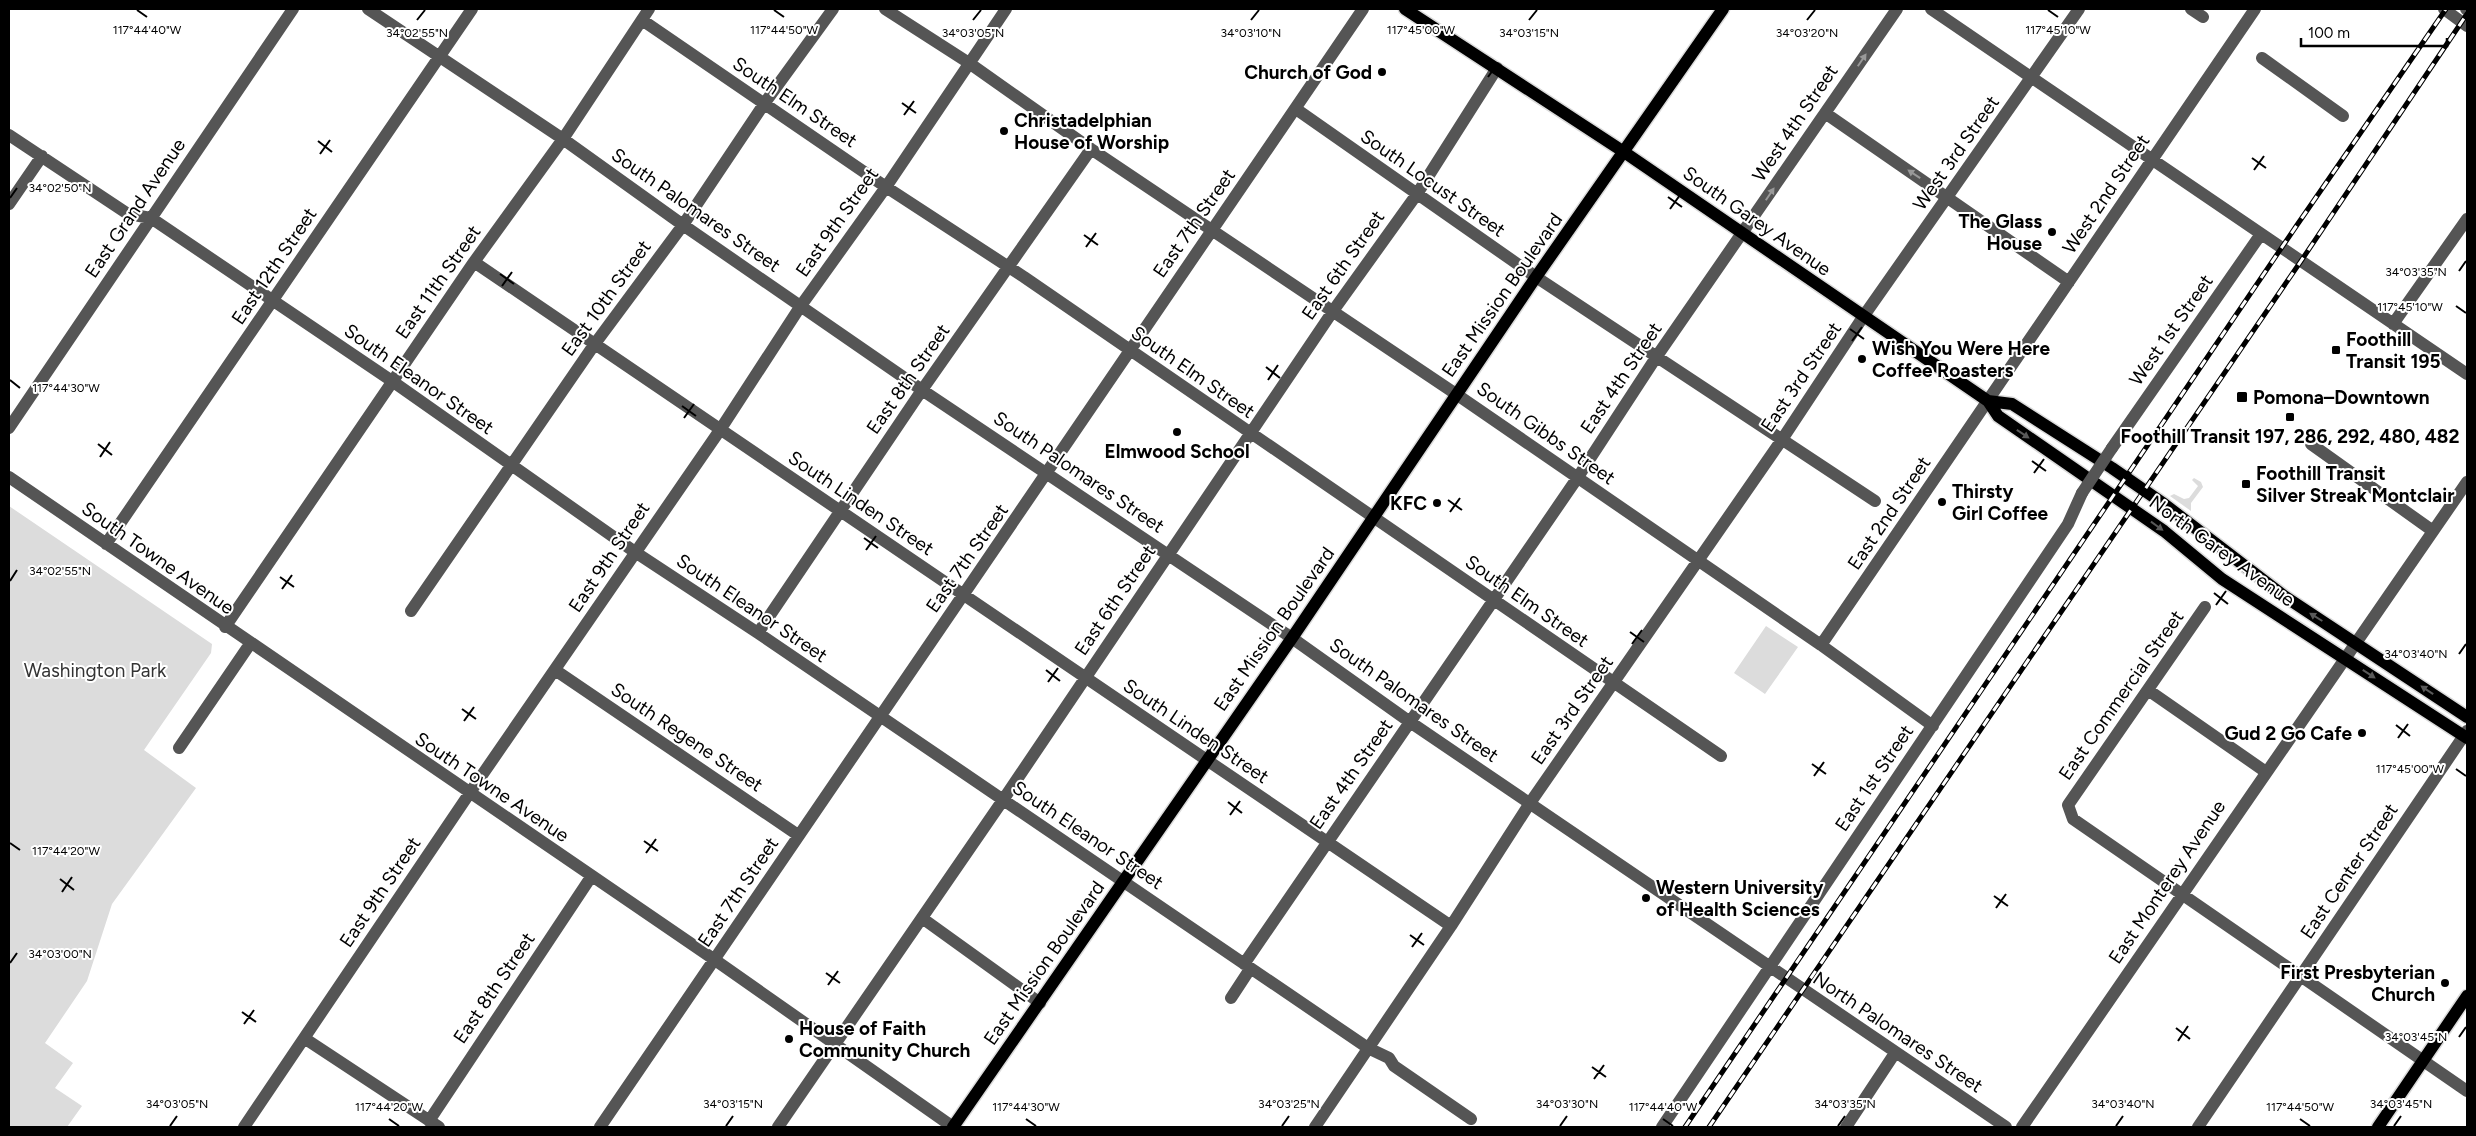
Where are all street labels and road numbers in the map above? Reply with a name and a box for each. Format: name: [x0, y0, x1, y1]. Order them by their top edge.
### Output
street label: South Elm Street: [728, 52, 862, 152]
street label: West 4th Street: [1747, 60, 1843, 186]
street label: West 3rd Street: [1908, 91, 2004, 215]
street label: South Locust Street: [1356, 124, 1510, 242]
street label: West 2nd Street: [2058, 130, 2154, 258]
street label: East Grand Avenue: [80, 134, 190, 282]
street label: South Palomares Street: [607, 143, 785, 277]
street label: South Garey Avenue: [1679, 161, 1835, 281]
street label: East 9th Street: [791, 163, 883, 281]
street label: East 7th Street: [1148, 164, 1240, 282]
street label: East 12th Street: [226, 203, 322, 329]
street label: East 6th Street: [1297, 206, 1389, 324]
street label: East Mission Boulevard: [1437, 209, 1567, 381]
street label: East 11th Street: [390, 221, 486, 343]
street label: East 10th Street: [556, 236, 656, 360]
street label: West 1st Street: [2124, 270, 2218, 390]
street label: East 4th Street: [1575, 318, 1667, 438]
street label: East 3rd Street: [1756, 318, 1846, 436]
street label: South Eleanor Street: [340, 319, 498, 439]
street label: East 8th Street: [862, 320, 954, 438]
street label: South Elm Street: [1127, 321, 1259, 423]
street label: South Gibbs Street: [1472, 377, 1620, 489]
street label: South Palomares Street: [989, 406, 1169, 538]
street label: South Linden Street: [784, 446, 938, 560]
street label: East 2nd Street: [1843, 452, 1935, 574]
street label: North Garey Avenue: [2145, 490, 2299, 612]
street label: South Towne Avenue: [77, 497, 239, 619]
street label: East 9th Street: [564, 497, 654, 617]
street label: East 7th Street: [921, 499, 1013, 617]
street label: East 6th Street: [1070, 540, 1160, 660]
street label: East Mission Boulevard: [1209, 543, 1339, 715]
street label: South Eleanor Street: [672, 549, 832, 667]
street label: South Elm Street: [1461, 550, 1593, 652]
street label: East Commercial Street: [2054, 606, 2188, 784]
street label: South Palomares Street: [1325, 633, 1503, 767]
street label: East 3rd Street: [1526, 651, 1618, 769]
street label: South Linden Street: [1119, 674, 1273, 788]
street label: South Regene Street: [607, 678, 767, 796]
street label: East 4th Street: [1305, 715, 1397, 833]
street label: East 1st Street: [1830, 720, 1918, 836]
street label: South Towne Avenue: [411, 727, 573, 847]
street label: South Eleanor Street: [1008, 776, 1168, 894]
street label: East Monterey Avenue: [2104, 796, 2230, 968]
street label: East Center Street: [2295, 799, 2403, 943]
street label: East 9th Street: [335, 832, 425, 952]
street label: East 7th Street: [693, 833, 783, 951]
street label: East Mission Boulevard: [979, 877, 1109, 1049]
street label: East 8th Street: [448, 928, 540, 1048]
street label: North Palomares Street: [1809, 967, 1987, 1097]

